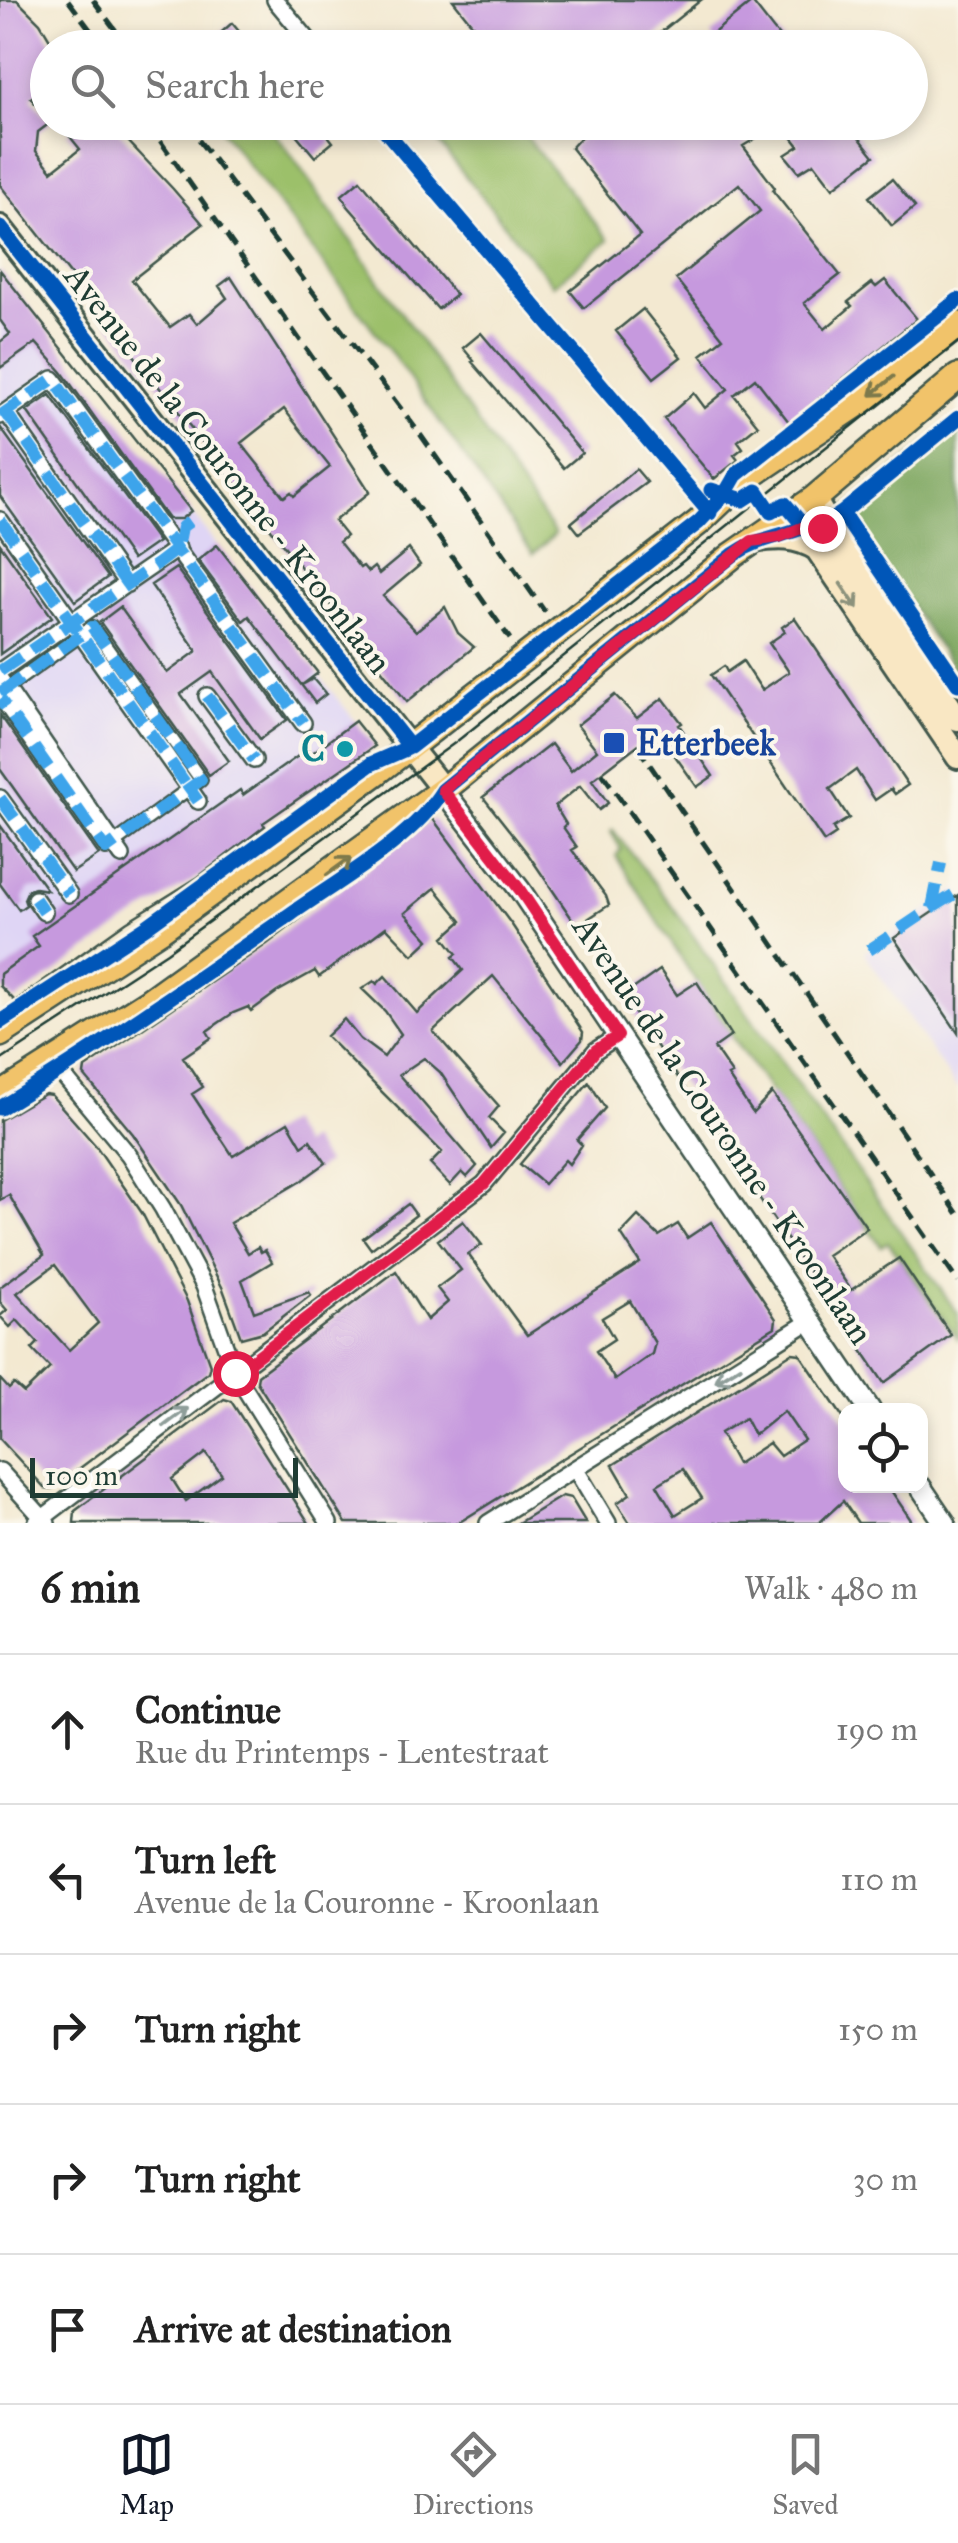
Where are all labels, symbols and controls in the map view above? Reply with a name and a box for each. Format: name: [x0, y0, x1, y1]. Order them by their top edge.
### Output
search box: [30, 30, 928, 140]
icon: search: [65, 58, 120, 113]
text: Search here: [145, 62, 325, 108]
street label: Avenue de la Couronne - Kroonlaan: [54, 254, 401, 682]
one-way arrow: [869, 375, 895, 397]
route end: [800, 506, 846, 552]
one-way arrow: [838, 582, 859, 610]
place label: Etterbeek: [636, 722, 777, 765]
place label: C: [301, 728, 325, 771]
marker: Etterbeek: [601, 730, 627, 756]
marker: C: [334, 738, 356, 760]
one-way arrow: [325, 855, 352, 876]
street label: Avenue de la Couronne - Kroonlaan: [562, 906, 883, 1353]
route start: [213, 1351, 259, 1397]
one-way arrow: [714, 1364, 743, 1384]
map controls: [838, 1403, 928, 1493]
button: locate: [838, 1403, 928, 1493]
one-way arrow: [162, 1406, 189, 1427]
scale bar: [30, 1453, 298, 1498]
text: 100 m: [45, 1458, 118, 1493]
text: 6 min: [40, 1562, 140, 1614]
text: Walk · 480 m: [744, 1569, 918, 1608]
text: Continue: [135, 1687, 281, 1733]
icon: ahead: [40, 1702, 95, 1757]
text: 190 m: [836, 1710, 918, 1749]
text: Rue du Printemps - Lentestraat: [135, 1733, 549, 1772]
text: Turn left: [135, 1837, 276, 1883]
icon: left: [40, 1852, 95, 1907]
text: 110 m: [840, 1860, 918, 1899]
text: Avenue de la Couronne - Kroonlaan: [135, 1883, 599, 1922]
icon: right: [40, 2002, 95, 2057]
text: Turn right: [135, 2006, 301, 2052]
text: 150 m: [838, 2010, 918, 2049]
icon: right: [40, 2152, 95, 2207]
text: Turn right: [135, 2156, 301, 2202]
text: 30 m: [853, 2160, 918, 2199]
icon: arrive: [40, 2302, 95, 2357]
text: Arrive at destination: [135, 2306, 452, 2352]
tab: Map: [119, 2427, 174, 2522]
tab: Directions: [413, 2427, 534, 2522]
tab: Saved: [772, 2427, 839, 2522]

